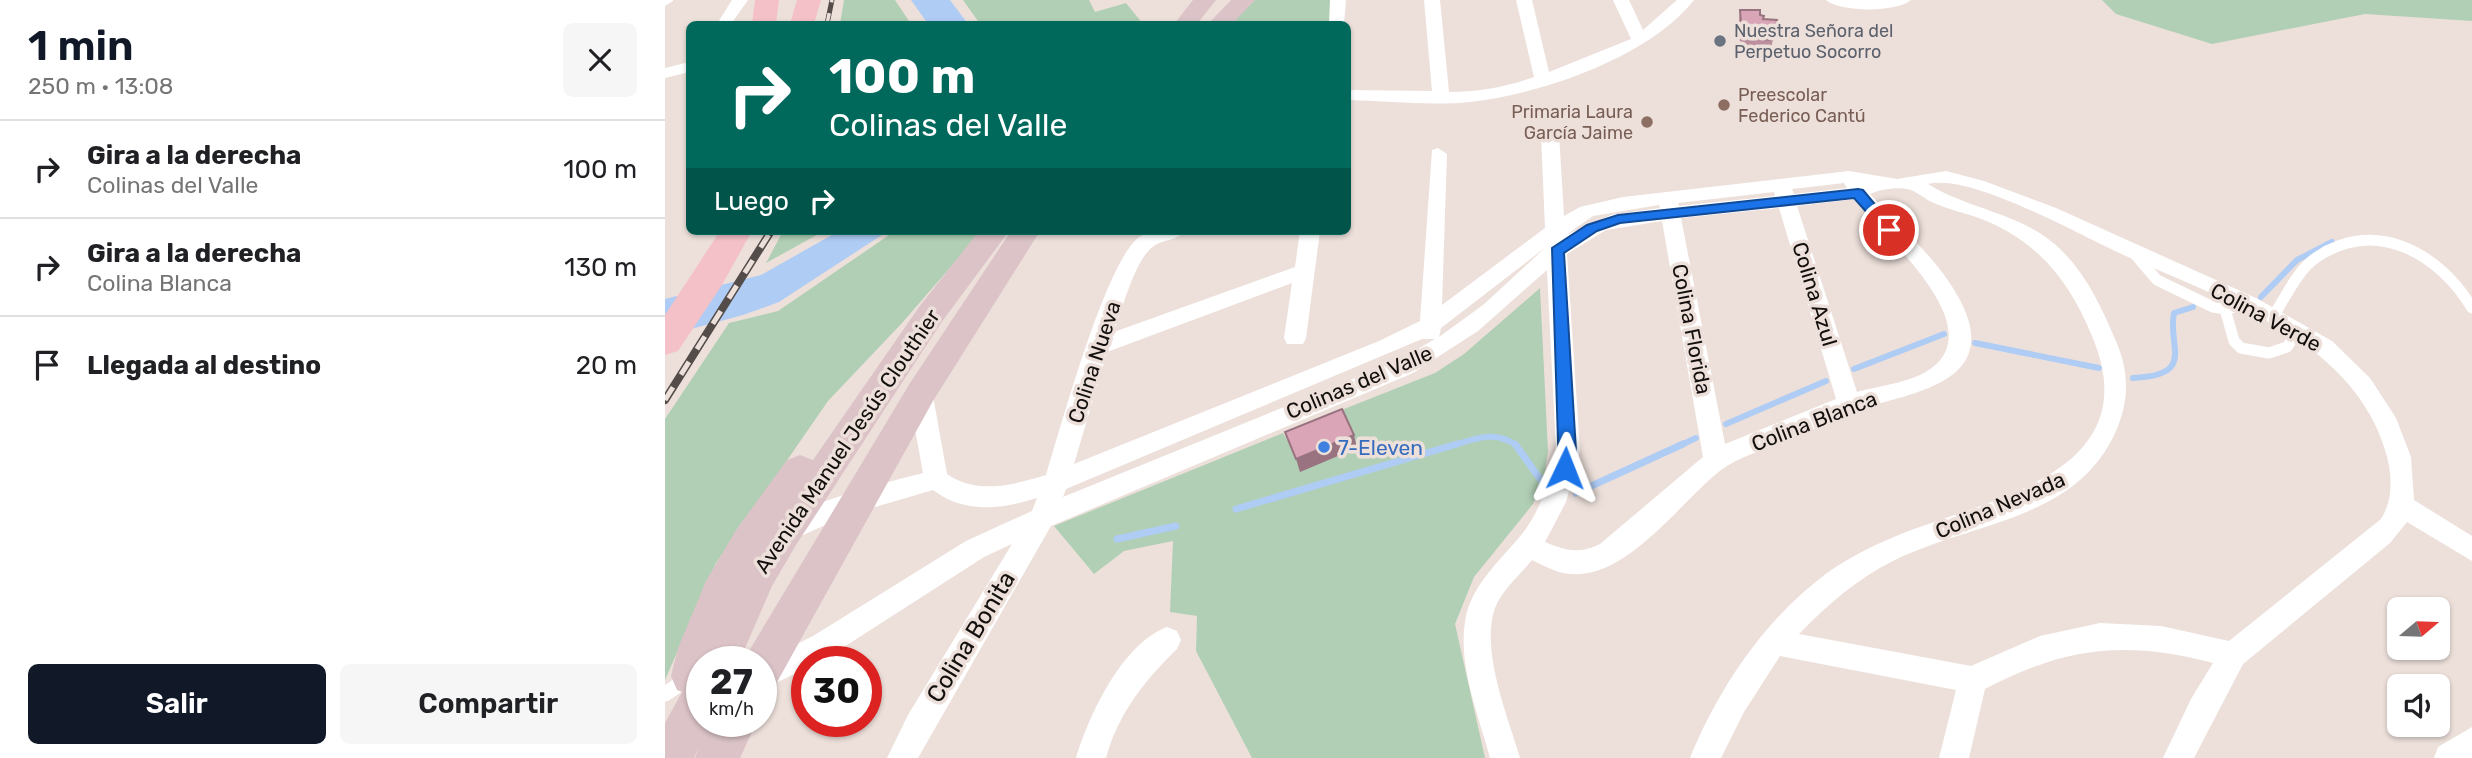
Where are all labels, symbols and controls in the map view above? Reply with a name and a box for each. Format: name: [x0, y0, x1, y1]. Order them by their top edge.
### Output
place label: Nuestra Señora del Perpetuo Socorro: [1734, 20, 1893, 63]
text: 1 min: [28, 21, 134, 71]
button: close: [563, 23, 637, 97]
marker: Nuestra Señora del Perpetuo Socorro: [1712, 33, 1728, 49]
text: 100 m: [829, 47, 975, 105]
icon: right: [714, 49, 805, 140]
text: 250 m · 13:08: [28, 72, 174, 100]
place label: Preescolar Federico Cantú: [1738, 84, 1866, 127]
marker: Preescolar Federico Cantú: [1716, 97, 1732, 113]
place label: Primaria Laura García Jaime: [1511, 101, 1633, 144]
text: Colinas del Valle: [829, 106, 1067, 144]
marker: Primaria Laura García Jaime: [1639, 114, 1655, 130]
text: Gira a la derecha: [87, 140, 301, 171]
icon: right: [28, 150, 66, 188]
text: 100 m: [563, 154, 637, 185]
text: Colinas del Valle: [87, 171, 258, 199]
icon: right: [803, 182, 841, 220]
text: Luego: [714, 186, 789, 217]
pin: [1859, 200, 1919, 260]
icon: arrive: [1870, 211, 1908, 249]
text: Gira a la derecha: [87, 238, 301, 269]
street label: Colina Azul: [1787, 239, 1843, 349]
icon: right: [28, 248, 66, 286]
text: 130 m: [564, 252, 637, 283]
street label: Colina Florida: [1667, 262, 1717, 396]
text: Colina Blanca: [87, 269, 232, 297]
street label: Colina Verde: [2206, 277, 2326, 357]
street label: Colina Nueva: [1062, 298, 1126, 426]
street label: Avenida Manuel Jesús Clouthier: [749, 304, 945, 578]
street label: Colinas del Valle: [1282, 340, 1436, 424]
icon: arrive: [28, 346, 66, 384]
text: Llegada al destino: [87, 350, 321, 381]
text: 20 m: [576, 350, 637, 381]
street label: Colina Blanca: [1748, 386, 1880, 456]
position arrow: [1528, 431, 1602, 505]
place label: 7-Eleven: [1338, 435, 1423, 460]
marker: 7-Eleven: [1316, 439, 1332, 455]
street label: Colina Nevada: [1931, 466, 2069, 544]
street label: Colina Bonita: [921, 566, 1021, 708]
north arrow: [2387, 597, 2450, 660]
map controls: [2387, 597, 2450, 737]
speed limit sign: 30: [791, 646, 882, 737]
text: 27: [710, 661, 753, 703]
button: Salir: [28, 664, 326, 744]
button: Compartir: [340, 664, 637, 744]
button: sound: [2387, 674, 2450, 737]
text: km/h: [709, 698, 754, 720]

